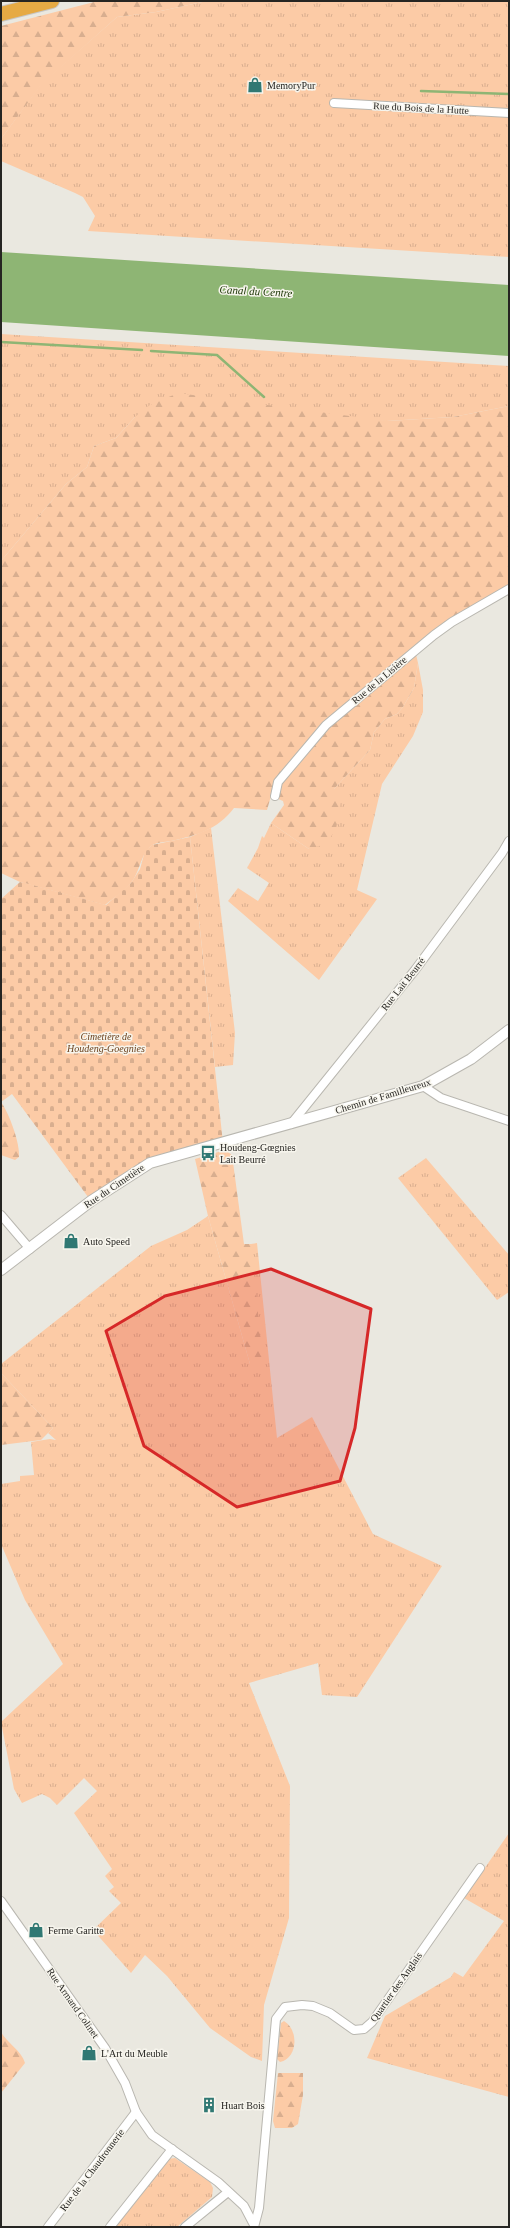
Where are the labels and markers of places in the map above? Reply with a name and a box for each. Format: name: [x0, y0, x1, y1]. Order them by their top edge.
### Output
shop icon: MemoryPur: [246, 76, 264, 94]
place label: MemoryPur: [267, 80, 316, 91]
place label: Houdeng-Gœgnies Lait Beurré: [220, 1142, 296, 1165]
bus stop icon: Houdeng-Gœgnies Lait Beurré: [199, 1144, 217, 1162]
shop icon: Auto Speed: [62, 1232, 80, 1250]
place label: Auto Speed: [83, 1236, 130, 1247]
shop icon: Ferme Garitte: [27, 1921, 45, 1939]
place label: Ferme Garitte: [48, 1925, 104, 1936]
shop icon: L'Art du Meuble: [80, 2044, 98, 2062]
place label: L'Art du Meuble: [101, 2048, 168, 2059]
building icon: Huart Bois: [200, 2096, 218, 2114]
place label: Huart Bois: [221, 2100, 265, 2111]

